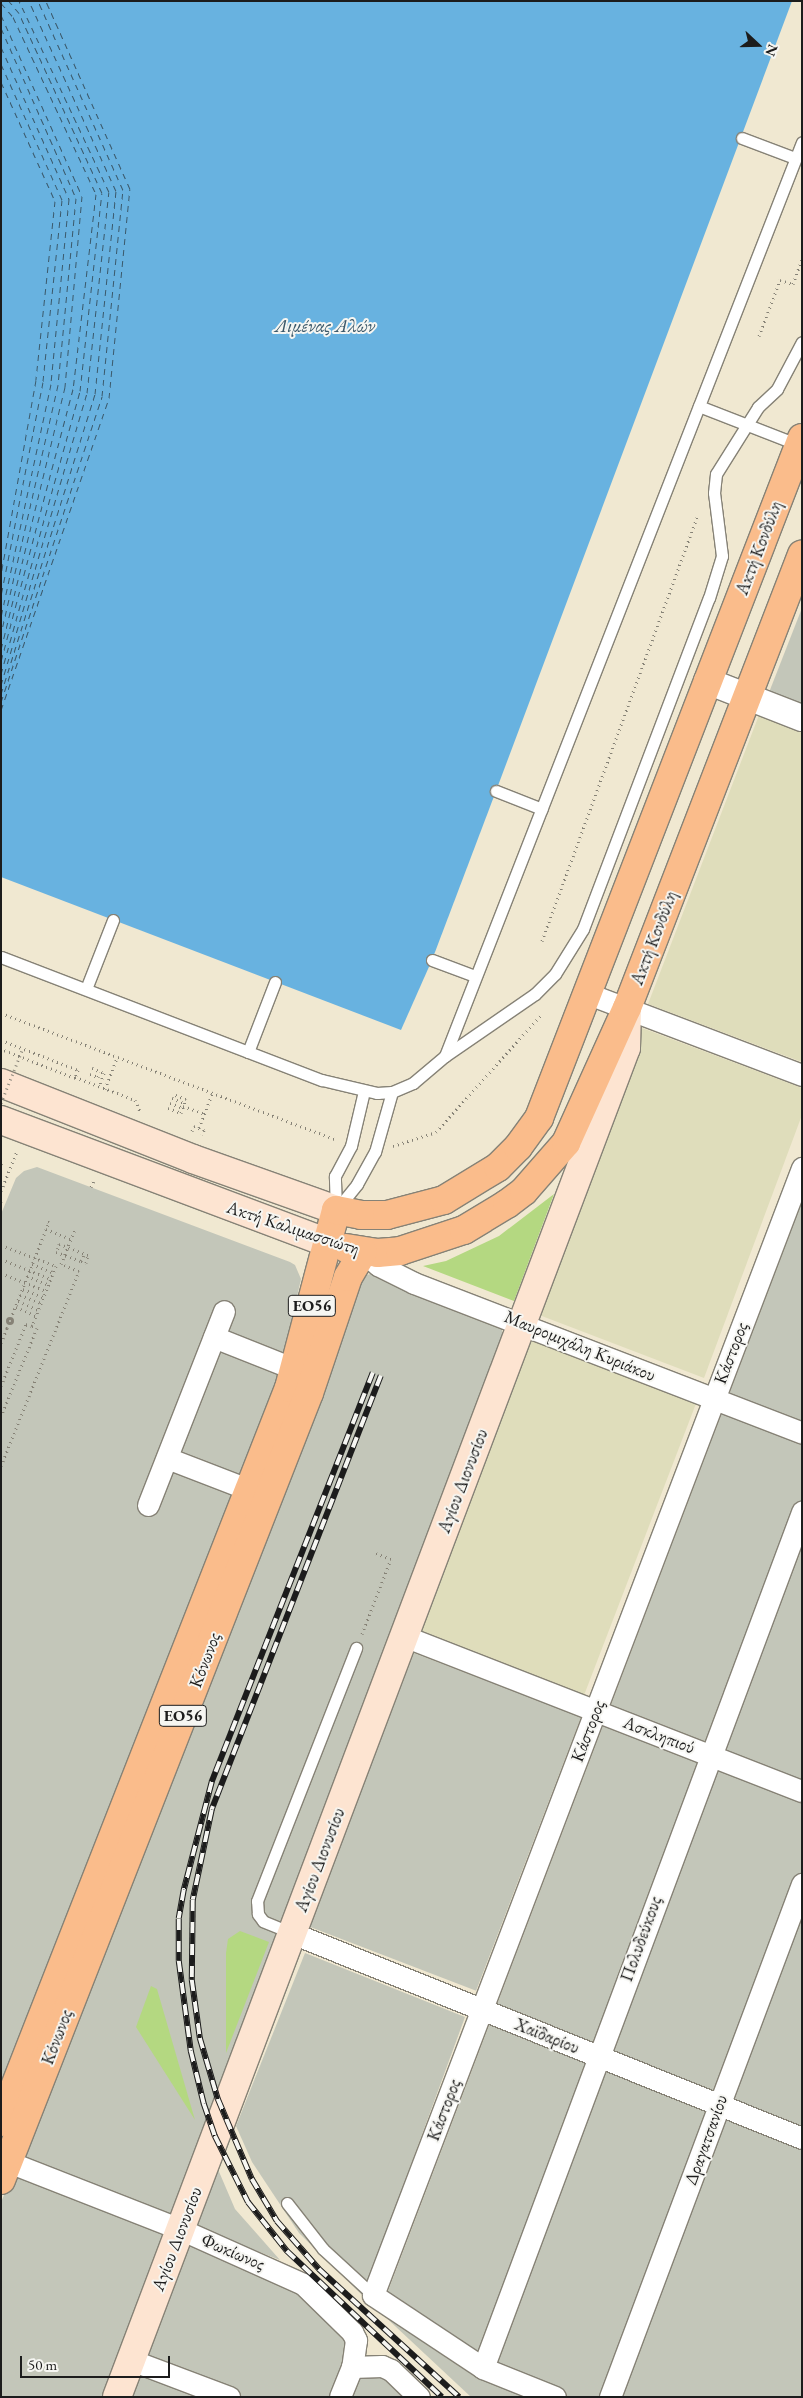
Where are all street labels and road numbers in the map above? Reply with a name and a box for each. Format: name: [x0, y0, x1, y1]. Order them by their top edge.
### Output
street label: Ακτή Κονδύλη: [731, 498, 787, 598]
street label: Ακτή Κονδύλη: [626, 888, 682, 988]
street label: Ακτή Καλιμασσιώτη: [224, 1196, 362, 1260]
road number: ΕΟ56: [287, 1292, 337, 1320]
street label: Μαυρομιχάλη Κυριάκου: [501, 1306, 659, 1386]
street label: Κάστορος: [709, 1319, 753, 1387]
street label: Αγίου Διονυσίου: [433, 1426, 493, 1536]
street label: Κόνωνος: [185, 1629, 225, 1691]
street label: Κάστορος: [566, 1697, 610, 1765]
road number: ΕΟ56: [158, 1702, 208, 1730]
street label: Ασκληπιού: [620, 1712, 698, 1758]
street label: Αγίου Διονυσίου: [290, 1805, 350, 1915]
street label: Πολυδεύκους: [616, 1893, 666, 1985]
street label: Κόνωνος: [37, 2006, 77, 2068]
street label: Χαϊδαρίου: [512, 2013, 582, 2059]
street label: Κάστορος: [422, 2076, 466, 2144]
street label: Δραγατσανίου: [680, 2092, 732, 2188]
street label: Αγίου Διονυσίου: [147, 2184, 207, 2294]
street label: Φωκίωνος: [198, 2229, 268, 2275]

